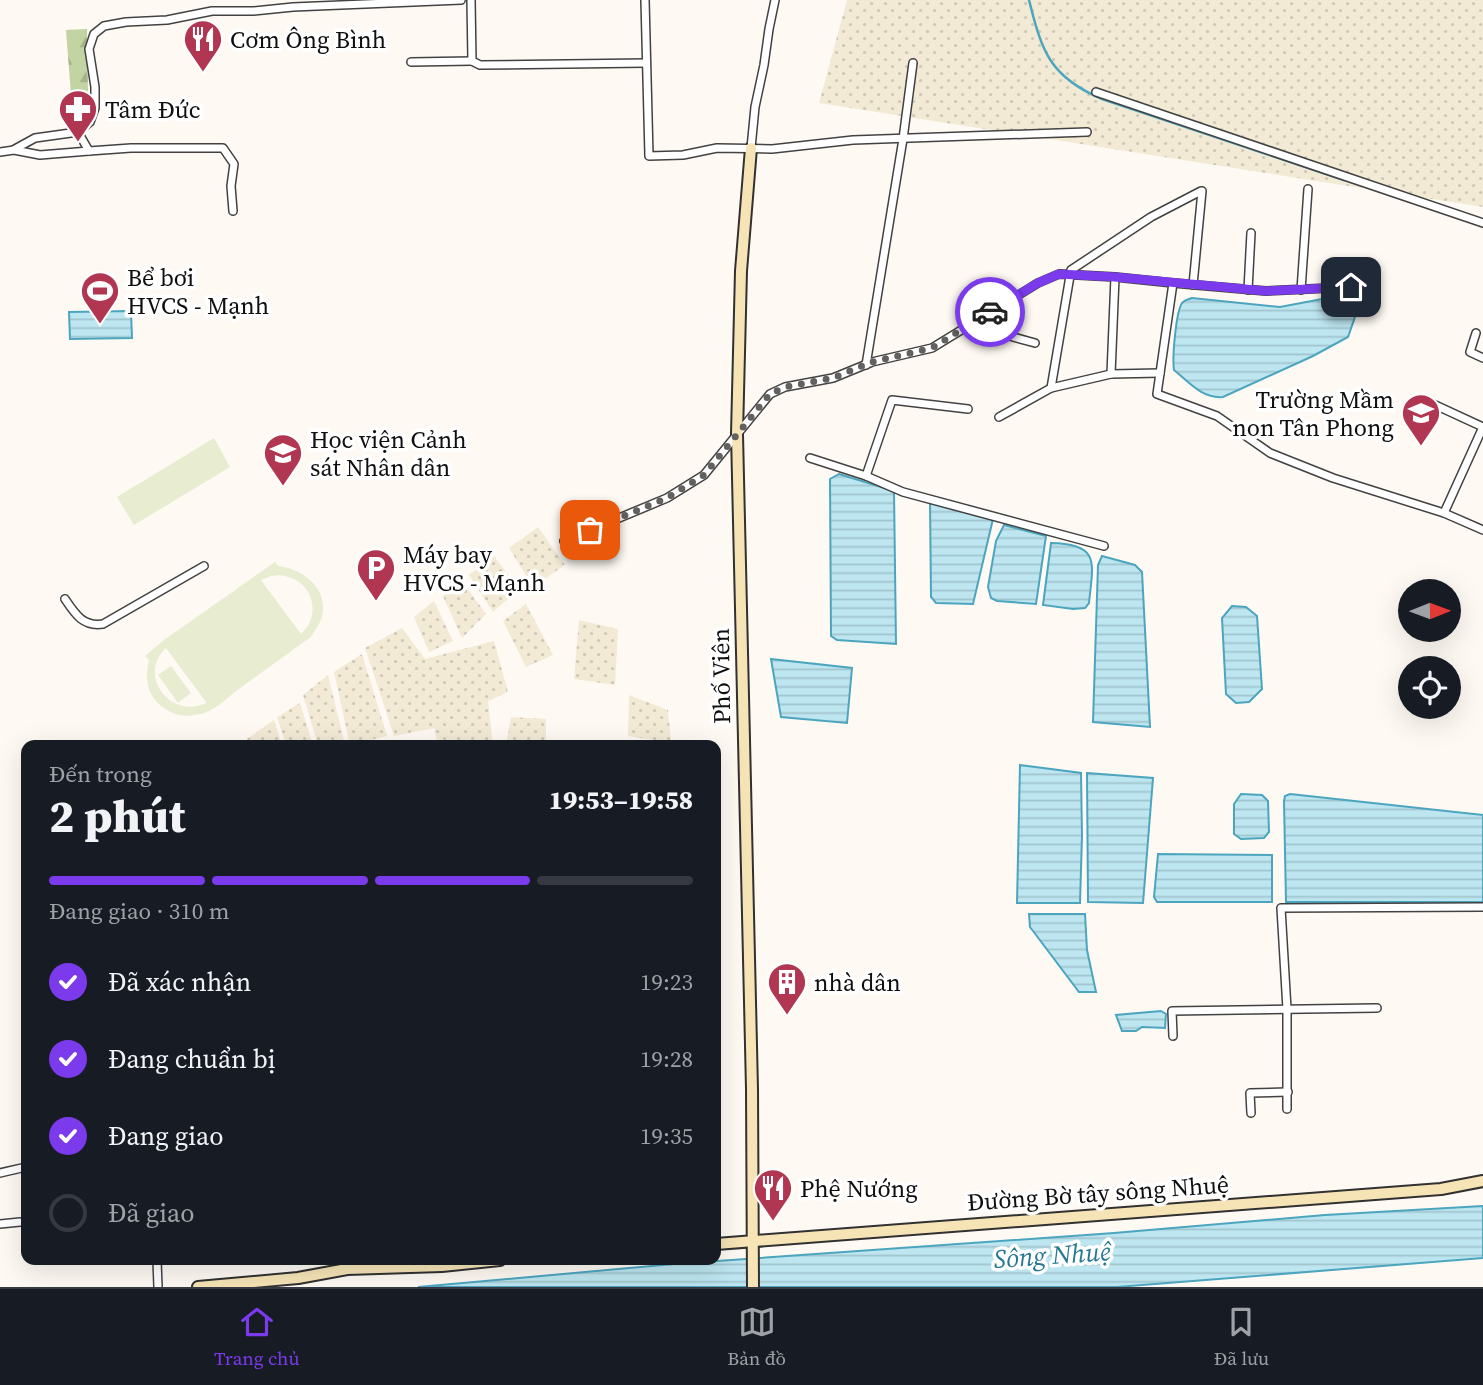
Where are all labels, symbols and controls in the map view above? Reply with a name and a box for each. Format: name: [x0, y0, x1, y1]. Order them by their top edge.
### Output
restaurant icon: Cơm Ông Bình: [182, 18, 224, 73]
place label: Cơm Ông Bình: [230, 23, 386, 56]
pharmacy icon: Tâm Đức: [57, 88, 99, 143]
place label: Tâm Đức: [105, 93, 201, 126]
pin: [1321, 257, 1381, 317]
place label: Bể bơi HVCS - Mạnh: [127, 261, 269, 322]
icon: home: [1332, 268, 1370, 306]
sports icon: Bể bơi HVCS - Mạnh: [79, 270, 121, 325]
courier: [955, 277, 1025, 347]
icon: car: [971, 293, 1009, 331]
place label: Trường Mầm non Tân Phong: [1232, 383, 1394, 444]
school or university icon: Trường Mầm non Tân Phong: [1400, 392, 1442, 447]
place label: Học viện Cảnh sát Nhân dân: [310, 423, 467, 484]
school or university icon: Học viện Cảnh sát Nhân dân: [262, 432, 304, 487]
pin: [560, 500, 620, 560]
icon: bag: [571, 511, 609, 549]
place label: Máy bay HVCS - Mạnh: [403, 538, 545, 599]
parking icon: Máy bay HVCS - Mạnh: [355, 547, 397, 602]
north arrow: [1398, 579, 1461, 642]
map controls: [1398, 579, 1461, 719]
street label: Phố Viên: [704, 628, 738, 724]
button: locate: [1398, 656, 1461, 719]
text: Đến trong: [49, 758, 152, 790]
text: 19:53–19:58: [549, 782, 693, 818]
text: 2 phút: [49, 784, 186, 847]
text: Đang giao · 310 m: [49, 895, 229, 927]
building icon: nhà dân: [766, 961, 808, 1016]
icon: check: [49, 963, 87, 1001]
text: Đã xác nhận: [108, 964, 251, 1000]
text: 19:23: [640, 966, 693, 998]
place label: nhà dân: [814, 966, 901, 999]
icon: check: [49, 1040, 87, 1078]
text: Đang chuẩn bị: [108, 1041, 276, 1077]
text: 19:28: [640, 1043, 693, 1075]
icon: check: [49, 1117, 87, 1155]
text: Đang giao: [108, 1118, 224, 1154]
text: 19:35: [640, 1120, 693, 1152]
restaurant icon: Phệ Nướng: [752, 1167, 794, 1222]
street label: Đường Bờ tây sông Nhuệ: [966, 1167, 1230, 1219]
place label: Phệ Nướng: [800, 1172, 918, 1205]
text: Đã giao: [108, 1195, 194, 1231]
water label: Sông Nhuệ: [992, 1233, 1114, 1277]
tab: Trang chủ: [214, 1303, 299, 1371]
tab: Bản đồ: [727, 1303, 786, 1371]
tab: Đã lưu: [1214, 1303, 1269, 1371]

